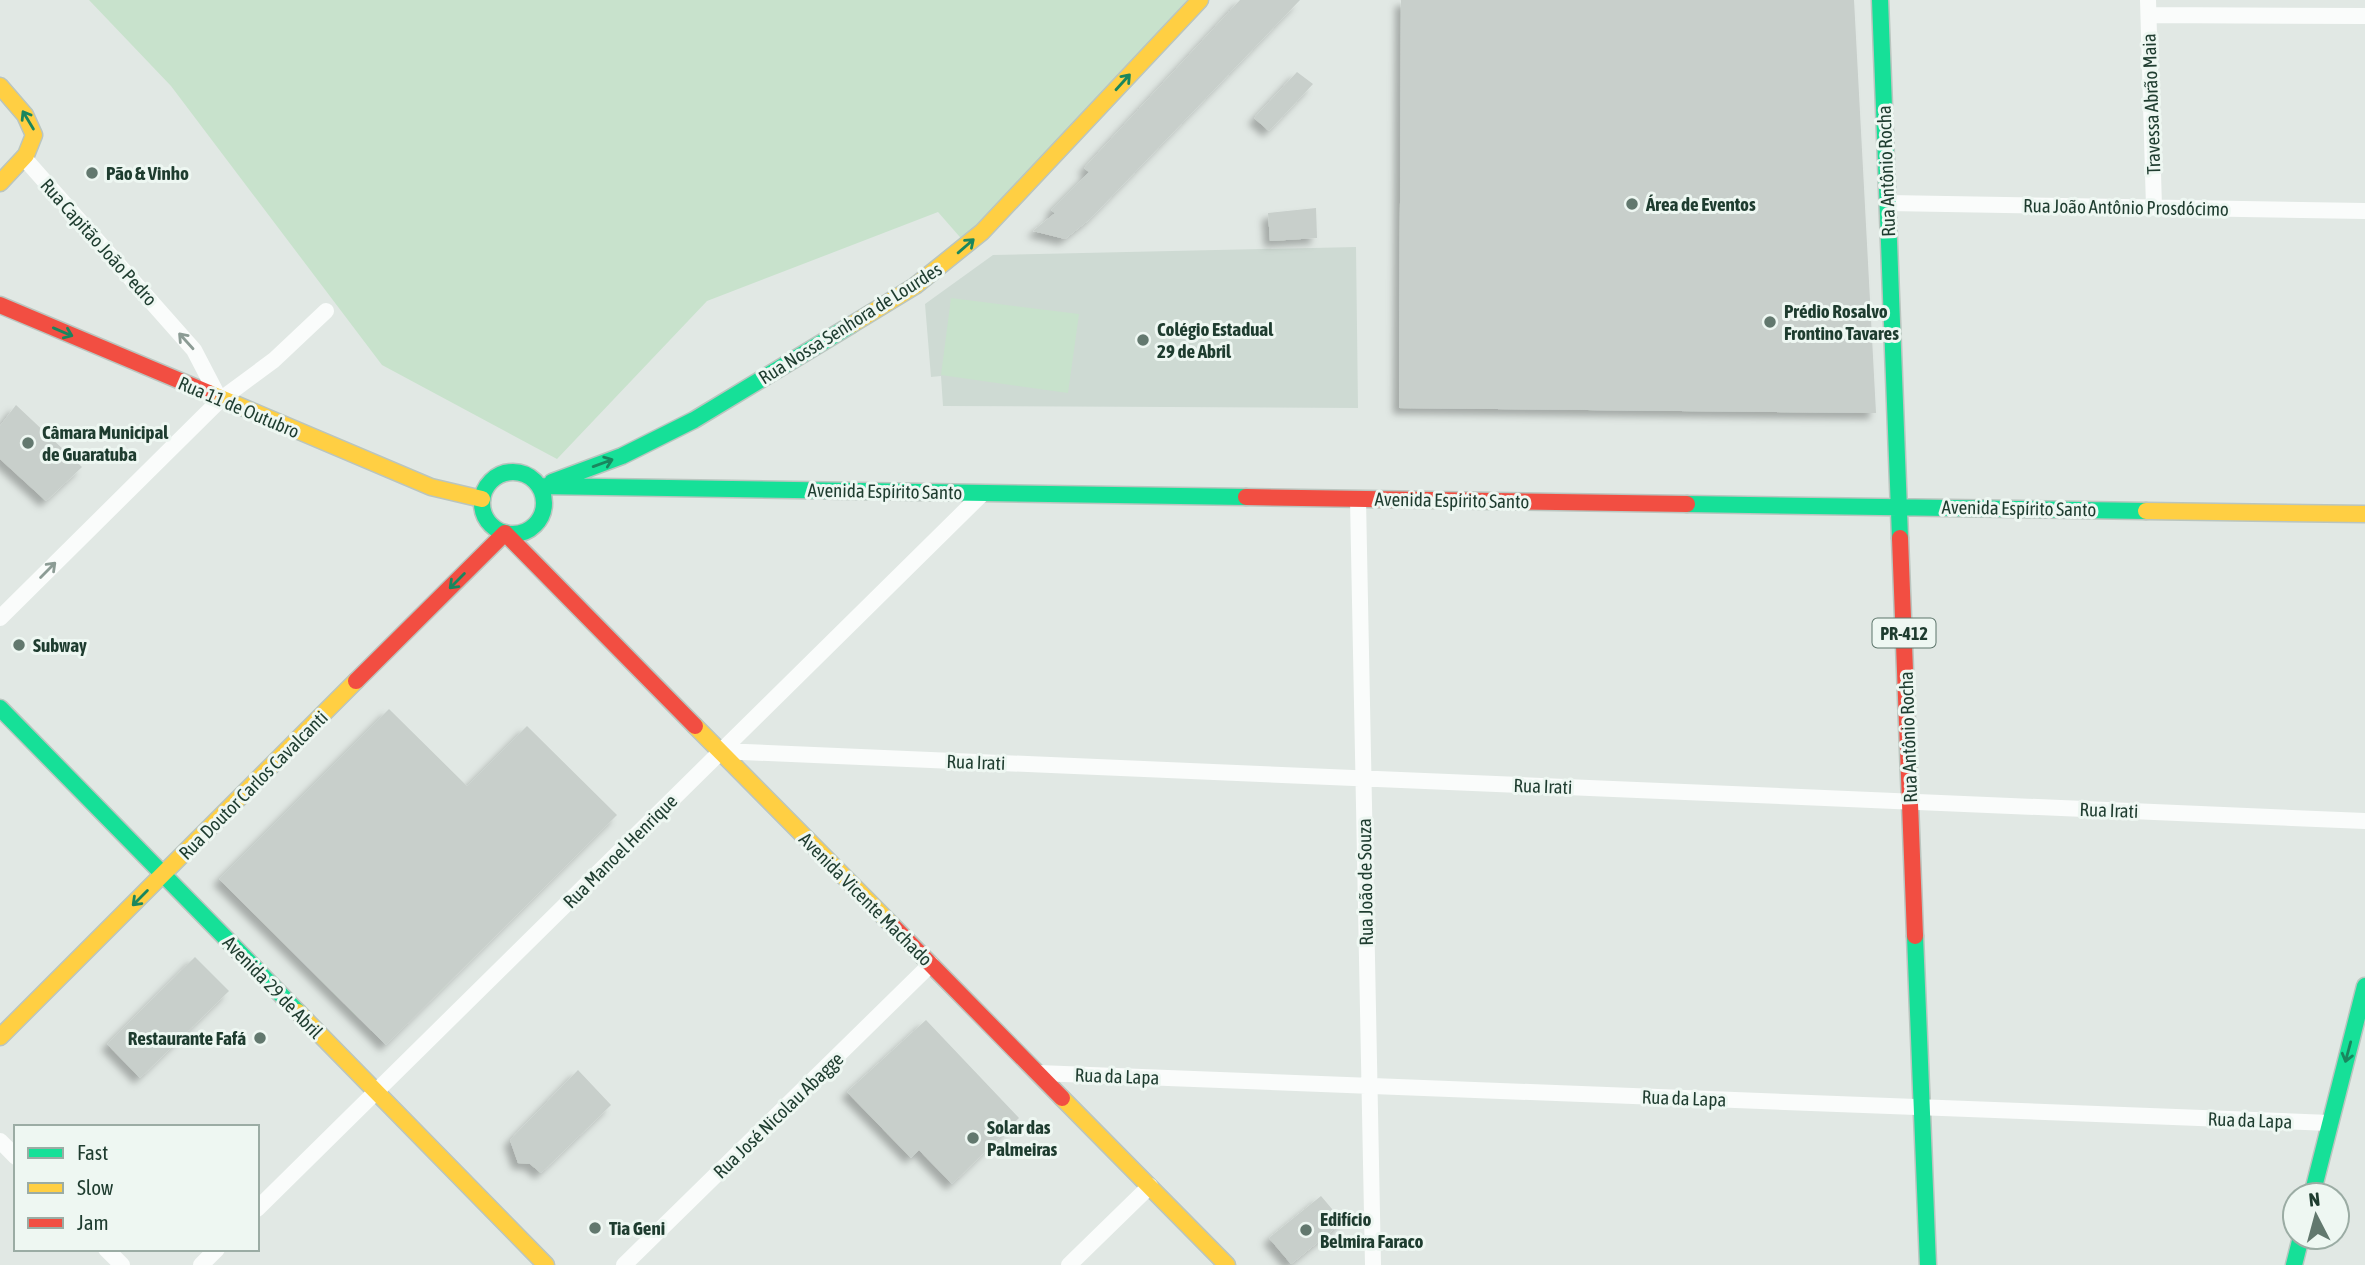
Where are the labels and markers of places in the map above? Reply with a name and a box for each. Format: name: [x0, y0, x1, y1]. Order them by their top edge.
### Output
place label: Pão & Vinho: [106, 162, 189, 184]
marker: Pão & Vinho: [84, 165, 100, 181]
place label: Área de Eventos: [1645, 193, 1756, 215]
marker: Área de Eventos: [1624, 196, 1640, 212]
place label: Prédio Rosalvo Frontino Tavares: [1784, 300, 1899, 344]
marker: Prédio Rosalvo Frontino Tavares: [1762, 314, 1778, 330]
place label: Colégio Estadual 29 de Abril: [1157, 318, 1274, 362]
marker: Colégio Estadual 29 de Abril: [1135, 332, 1151, 348]
place label: Câmara Municipal de Guaratuba: [42, 421, 169, 465]
marker: Câmara Municipal de Guaratuba: [20, 435, 36, 451]
place label: Subway: [33, 634, 87, 656]
marker: Subway: [11, 637, 27, 653]
place label: Restaurante Fafá: [128, 1027, 246, 1049]
marker: Restaurante Fafá: [252, 1030, 268, 1046]
place label: Solar das Palmeiras: [987, 1116, 1058, 1160]
marker: Solar das Palmeiras: [965, 1130, 981, 1146]
place label: Edifício Belmira Faraco: [1320, 1208, 1424, 1252]
place label: Tia Geni: [609, 1217, 665, 1239]
marker: Tia Geni: [587, 1220, 603, 1236]
marker: Edifício Belmira Faraco: [1298, 1222, 1314, 1238]

